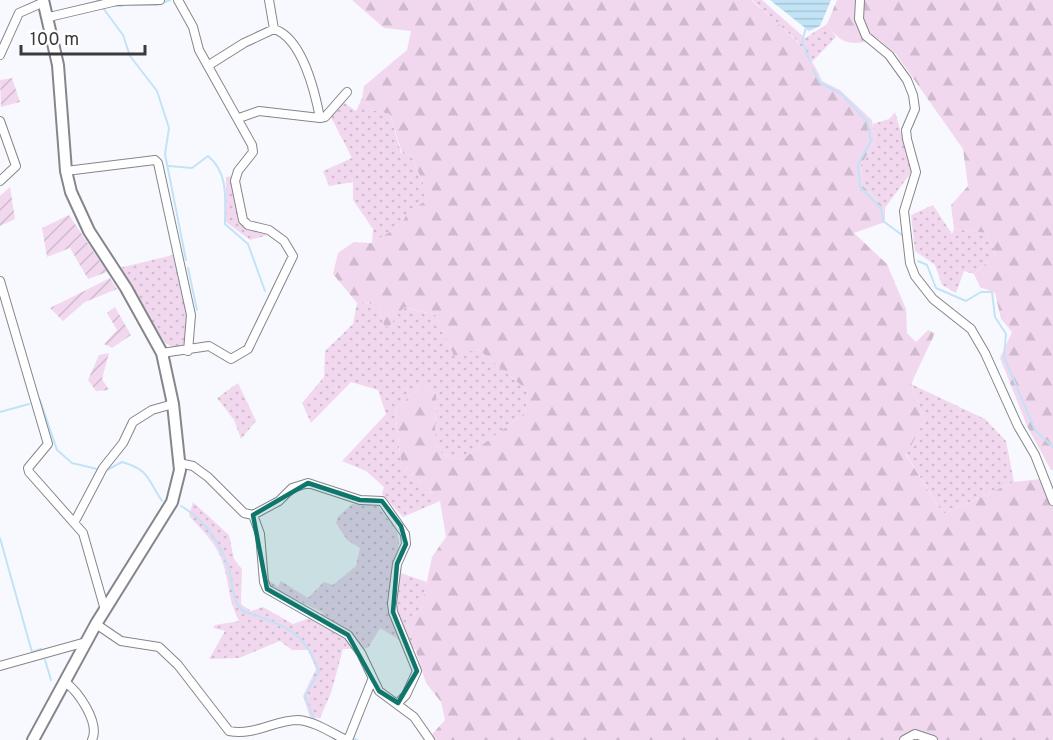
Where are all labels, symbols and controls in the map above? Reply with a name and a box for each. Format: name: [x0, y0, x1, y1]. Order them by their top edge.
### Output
scale bar: [21, 18, 146, 56]
text: 100 m: [30, 29, 79, 52]

